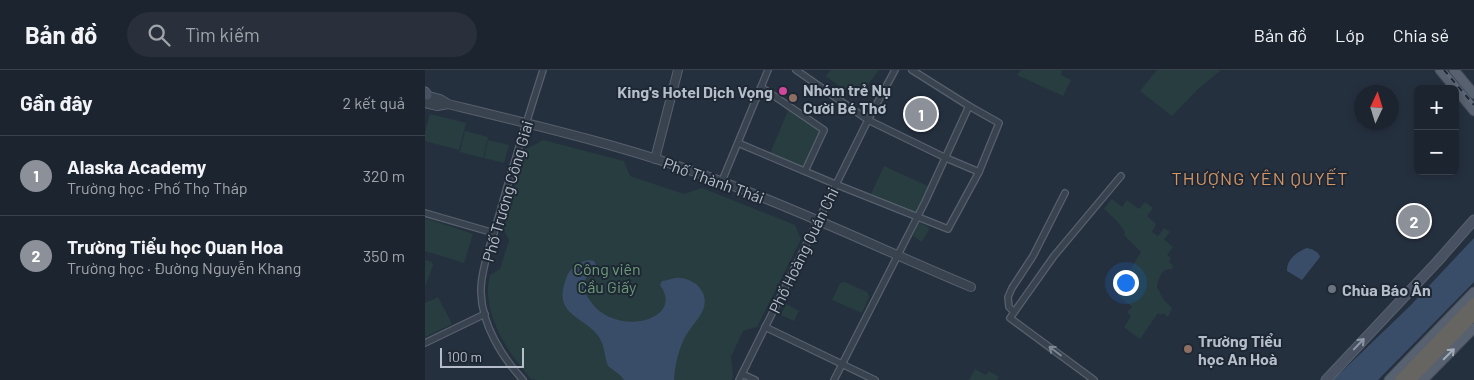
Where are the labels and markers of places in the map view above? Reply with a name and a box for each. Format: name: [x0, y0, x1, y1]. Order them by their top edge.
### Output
place label: Nhóm trẻ Nụ Cười Bé Thơ: [803, 80, 891, 117]
place label: King's Hotel Dịch Vọng: [617, 82, 773, 101]
marker: King's Hotel Dịch Vọng: [777, 85, 789, 97]
marker: Nhóm trẻ Nụ Cười Bé Thơ: [787, 92, 799, 104]
pin: 1: [905, 95, 937, 133]
pin: 2: [1398, 202, 1430, 240]
place label: Chùa Báo Ân: [1342, 280, 1431, 299]
marker: Chùa Báo Ân: [1326, 283, 1338, 295]
place label: Trường Tiểu học An Hoà: [1198, 331, 1282, 368]
marker: Trường Tiểu học An Hoà: [1182, 343, 1194, 355]

